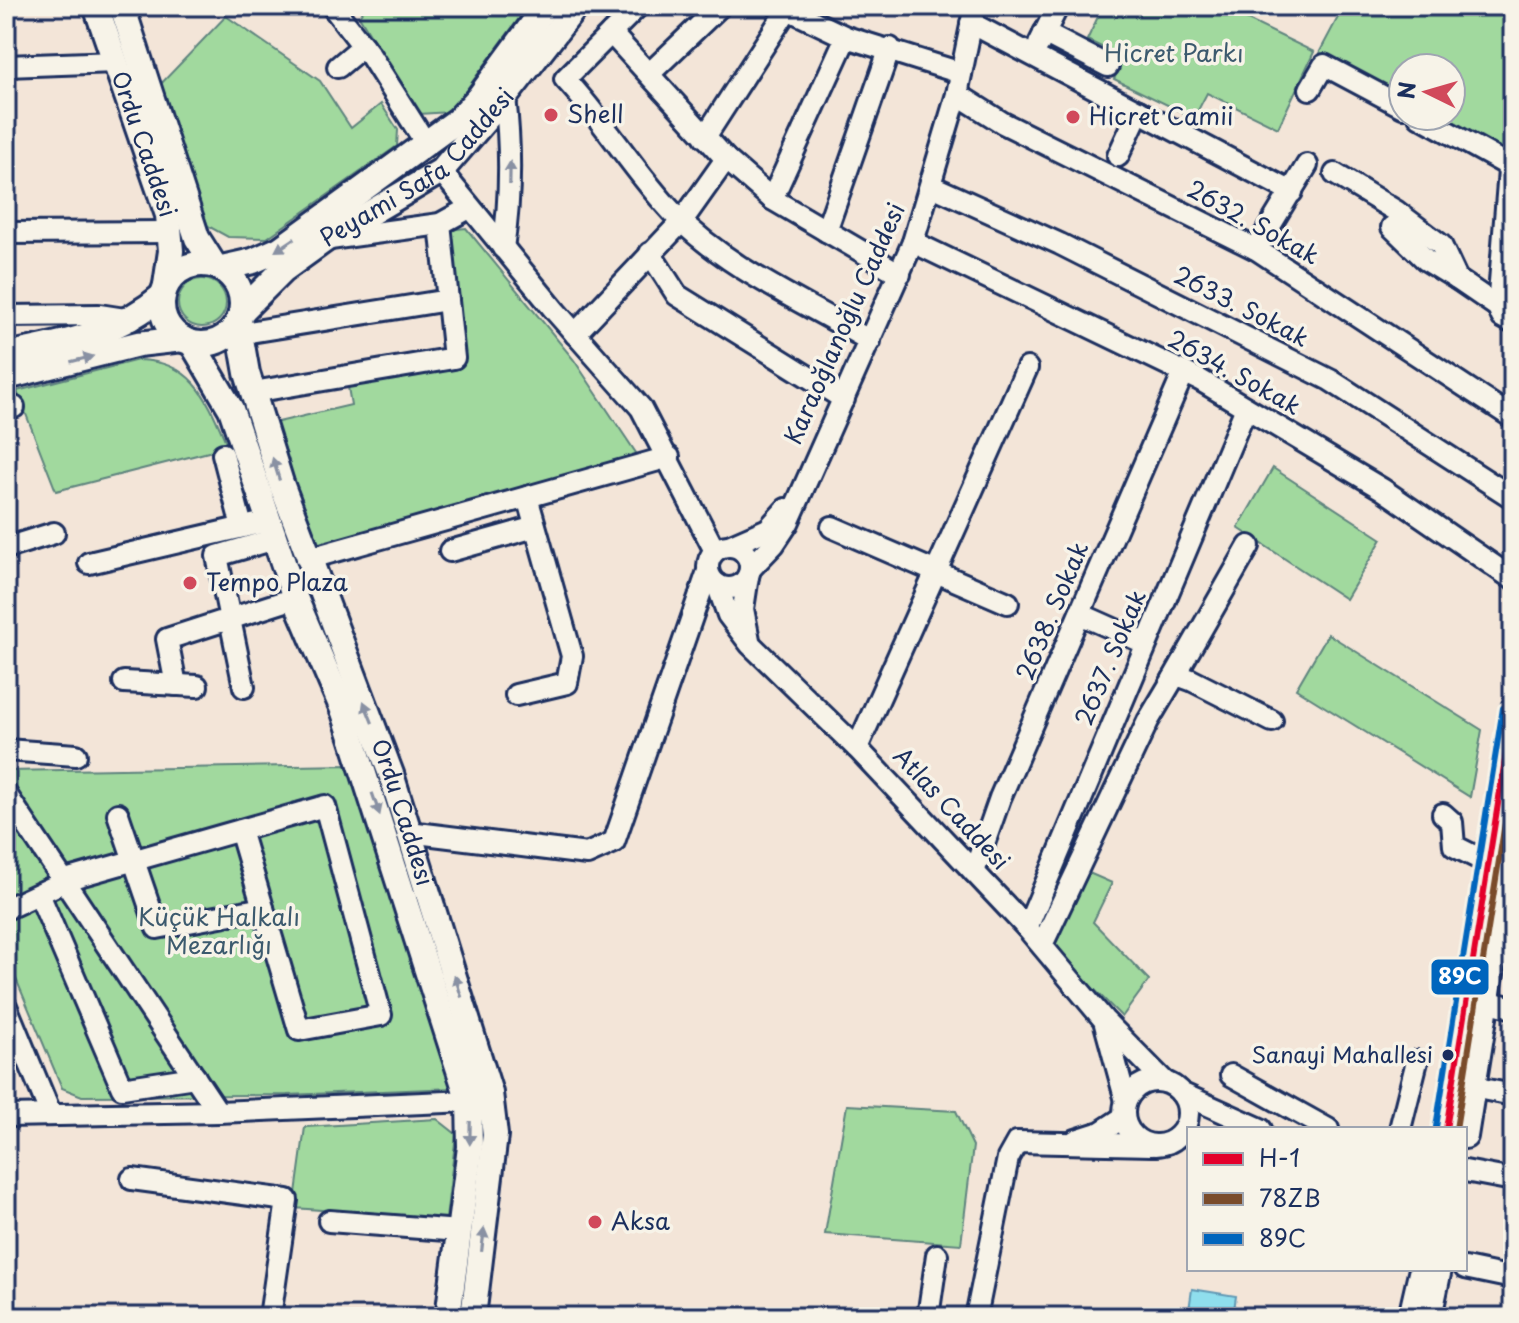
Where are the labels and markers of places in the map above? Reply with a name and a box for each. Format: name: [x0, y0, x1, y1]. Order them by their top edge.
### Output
place label: Shell: [567, 95, 624, 131]
place label: Hicret Camii: [1089, 97, 1234, 133]
marker: Shell: [542, 106, 560, 124]
marker: Hicret Camii: [1064, 108, 1082, 126]
place label: Tempo Plaza: [206, 563, 348, 599]
marker: Tempo Plaza: [181, 574, 199, 592]
place label: Sanayi Mahallesi: [1252, 1037, 1433, 1070]
marker: Sanayi Mahallesi: [1440, 1047, 1456, 1063]
place label: Aksa: [611, 1202, 670, 1238]
marker: Aksa: [586, 1213, 604, 1231]

